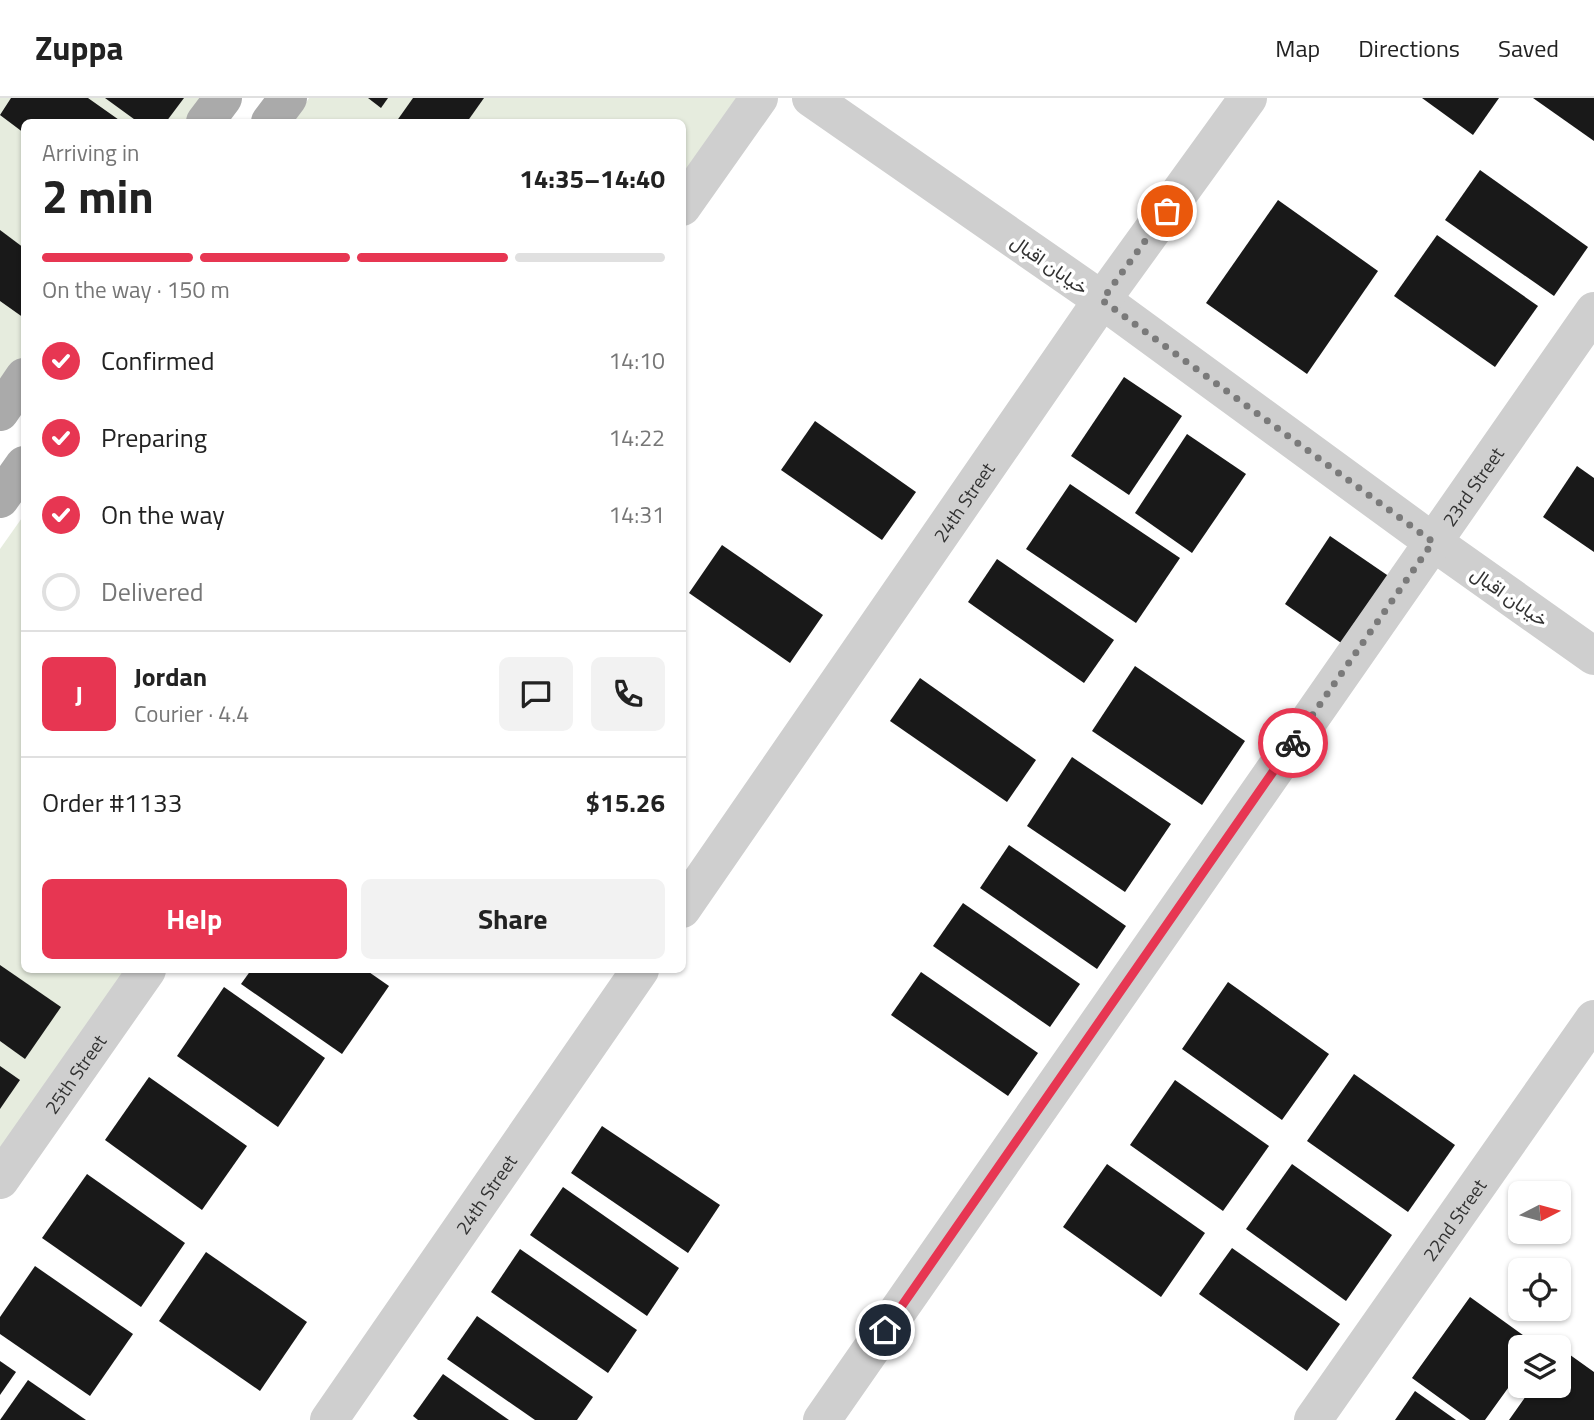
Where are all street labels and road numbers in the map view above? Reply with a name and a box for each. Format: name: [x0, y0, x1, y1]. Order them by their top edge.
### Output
street label: خیابان اقبال: [1005, 227, 1095, 301]
street label: 23rd Street: [1434, 440, 1510, 532]
street label: 24th Street: [925, 455, 1001, 547]
street label: خیابان اقبال: [1465, 559, 1555, 633]
street label: 25th Street: [36, 1027, 113, 1119]
street label: 24th Street: [447, 1148, 523, 1240]
street label: 22nd Street: [1415, 1172, 1493, 1266]

